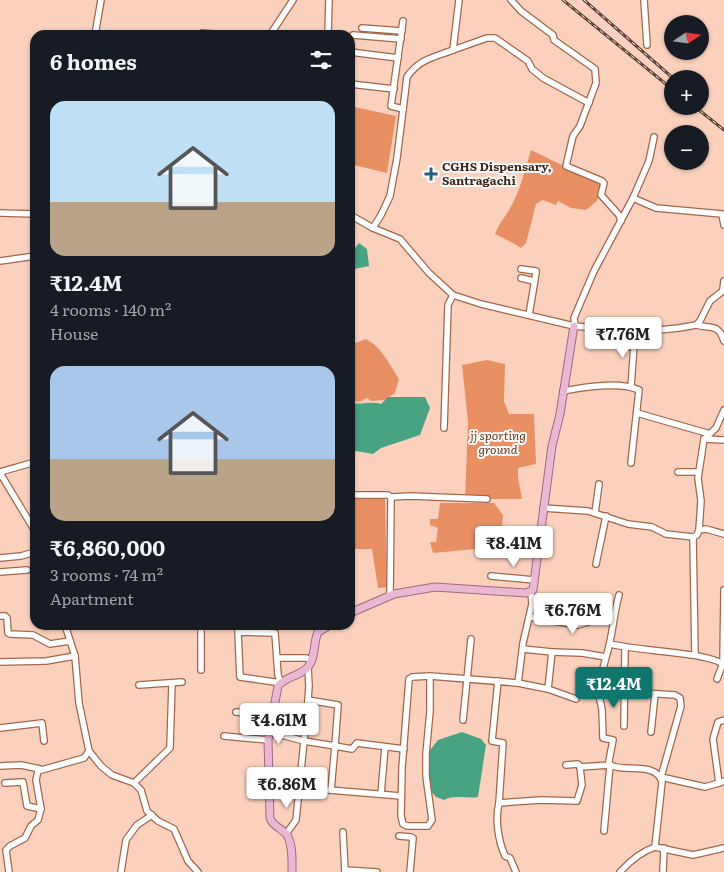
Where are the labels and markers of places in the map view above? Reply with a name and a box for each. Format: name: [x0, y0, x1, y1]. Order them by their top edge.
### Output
place label: CGHS Dispensary, Santragachi: [442, 157, 552, 189]
marker: CGHS Dispensary, Santragachi: [424, 167, 438, 181]
pin: ₹7.76M: [582, 316, 664, 359]
pin: ₹8.41M: [473, 526, 555, 568]
pin: ₹6.76M: [532, 592, 614, 635]
pin: ₹12.4M: [573, 666, 655, 709]
pin: ₹4.61M: [238, 702, 320, 745]
pin: ₹6.86M: [246, 766, 328, 809]

